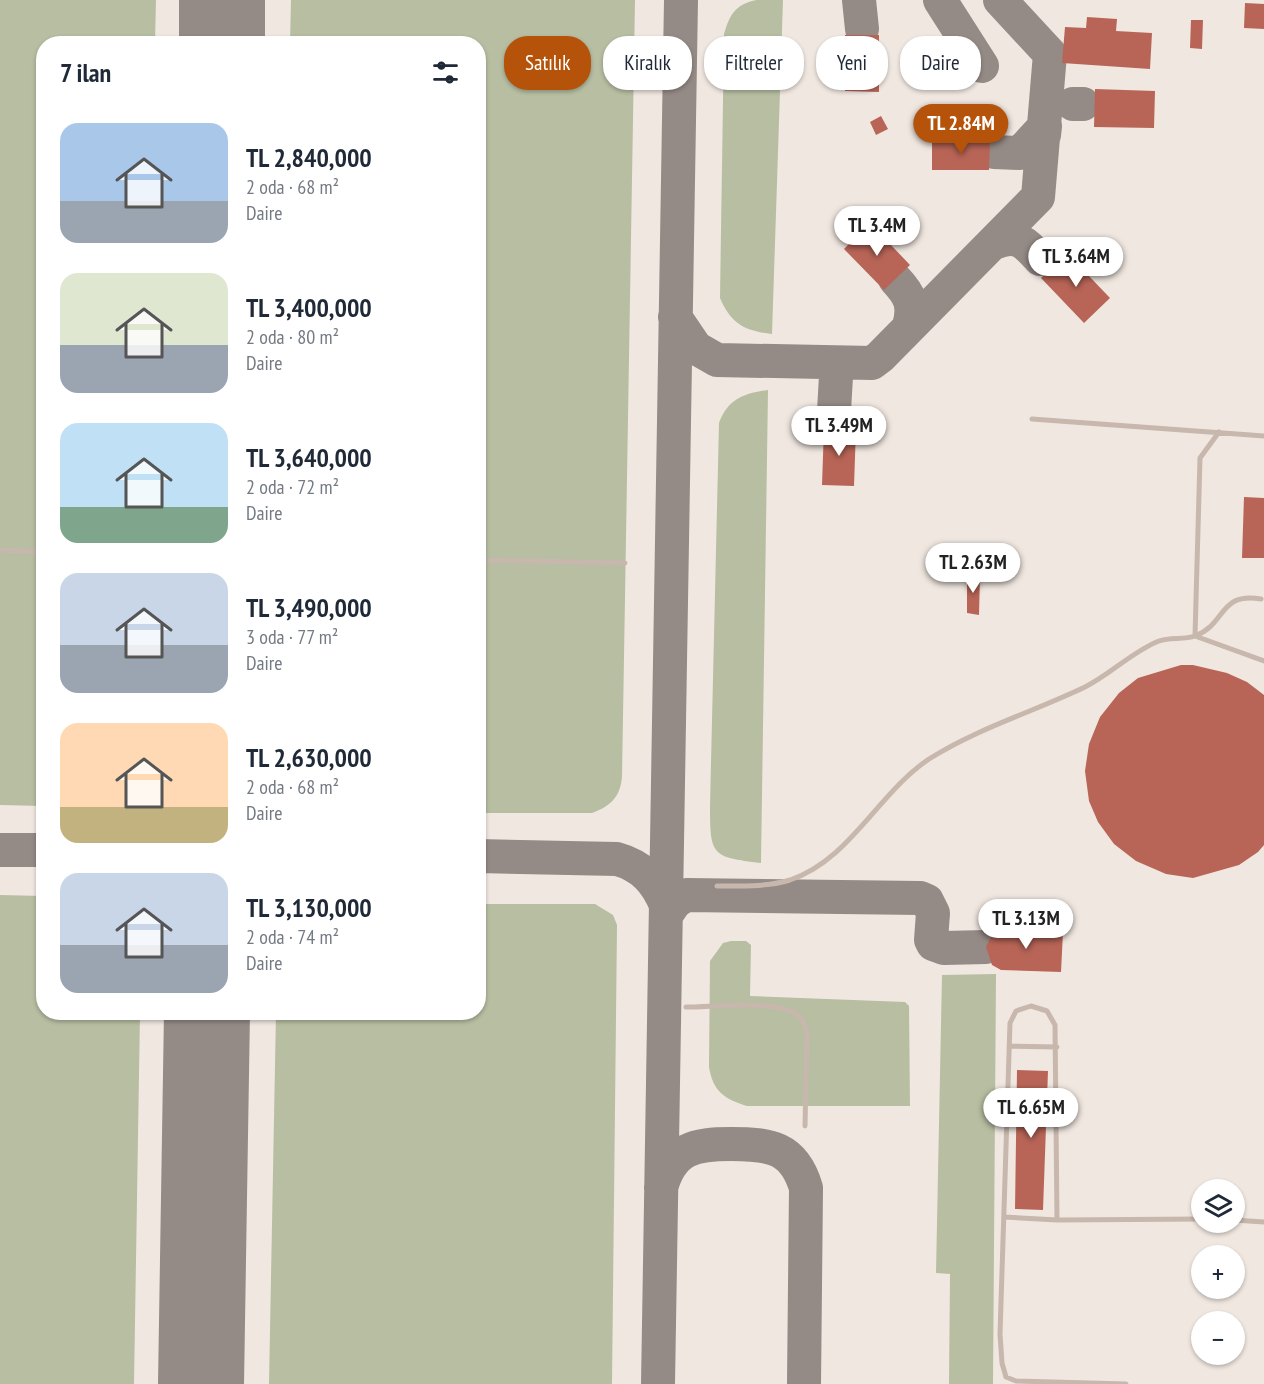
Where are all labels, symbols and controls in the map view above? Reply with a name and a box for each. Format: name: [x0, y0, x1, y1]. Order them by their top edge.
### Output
chip: Satılık: [504, 36, 591, 90]
chip: Kiralık: [603, 36, 692, 90]
chip: Filtreler: [704, 36, 804, 90]
chip: Yeni: [816, 36, 888, 90]
chip: Daire: [900, 36, 981, 90]
text: 7 ilan: [60, 56, 111, 89]
icon: filters: [429, 56, 462, 89]
pin: TL 2.84M: [899, 104, 1023, 155]
text: TL 2.84M: [927, 110, 995, 136]
text: TL 2,840,000: [246, 141, 372, 174]
icon: home: [108, 147, 180, 219]
text: 2 oda · 68 m²: [246, 174, 339, 200]
text: Daire: [246, 200, 283, 226]
pin: TL 3.4M: [822, 206, 932, 257]
text: TL 3.4M: [848, 212, 906, 238]
pin: TL 3.64M: [1014, 237, 1138, 288]
text: TL 3.64M: [1042, 243, 1110, 269]
text: TL 3,400,000: [246, 291, 372, 324]
icon: home: [108, 297, 180, 369]
text: 2 oda · 80 m²: [246, 324, 339, 350]
text: Daire: [246, 350, 283, 376]
pin: TL 3.49M: [777, 406, 901, 457]
text: TL 3.49M: [805, 412, 873, 438]
text: TL 3,640,000: [246, 441, 372, 474]
icon: home: [108, 447, 180, 519]
text: 2 oda · 72 m²: [246, 474, 339, 500]
text: Daire: [246, 500, 283, 526]
pin: TL 2.63M: [911, 543, 1035, 594]
text: TL 2.63M: [939, 549, 1007, 575]
text: TL 3,490,000: [246, 591, 372, 624]
icon: home: [108, 597, 180, 669]
text: 3 oda · 77 m²: [246, 624, 338, 650]
text: Daire: [246, 650, 283, 676]
text: TL 2,630,000: [246, 741, 372, 774]
icon: home: [108, 747, 180, 819]
text: 2 oda · 68 m²: [246, 774, 339, 800]
text: Daire: [246, 800, 283, 826]
text: TL 3,130,000: [246, 891, 372, 924]
icon: home: [108, 897, 180, 969]
pin: TL 3.13M: [964, 899, 1088, 950]
text: TL 3.13M: [992, 905, 1060, 931]
text: 2 oda · 74 m²: [246, 924, 339, 950]
text: Daire: [246, 950, 283, 976]
pin: TL 6.65M: [969, 1088, 1093, 1139]
text: TL 6.65M: [997, 1094, 1065, 1120]
map controls: [1191, 1179, 1245, 1365]
button: layers: [1191, 1179, 1245, 1233]
button: +: [1191, 1245, 1245, 1299]
button: −: [1191, 1311, 1245, 1365]

